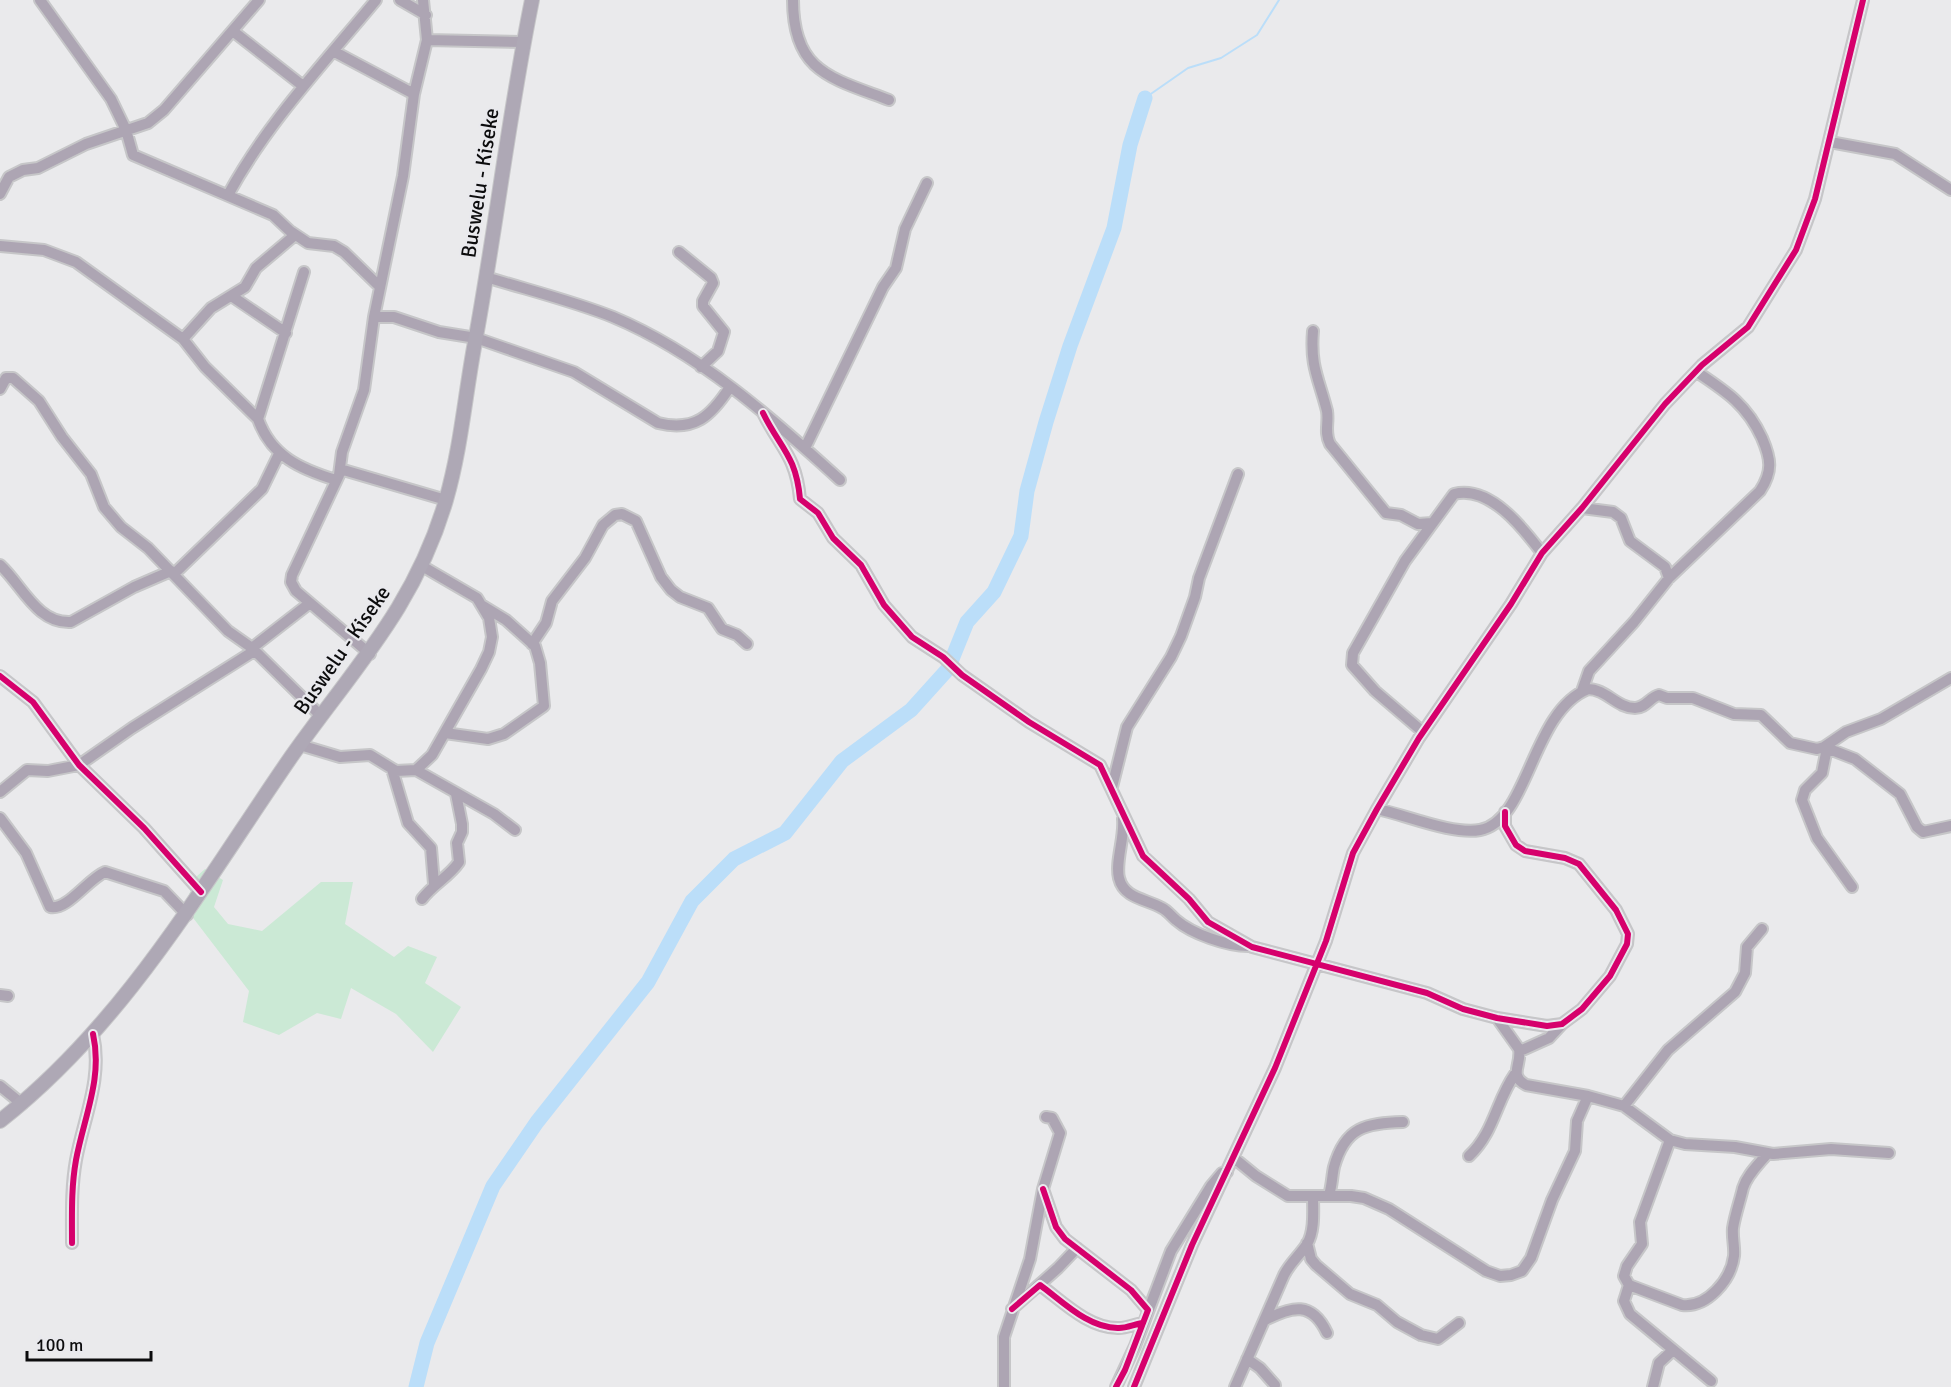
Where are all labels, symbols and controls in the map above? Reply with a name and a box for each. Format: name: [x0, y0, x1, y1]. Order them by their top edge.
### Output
street label: Buswelu - Kiseke: [455, 106, 505, 260]
street label: Buswelu - Kiseke: [288, 581, 396, 719]
scale bar: [27, 1324, 152, 1362]
text: 100 m: [36, 1334, 83, 1356]

